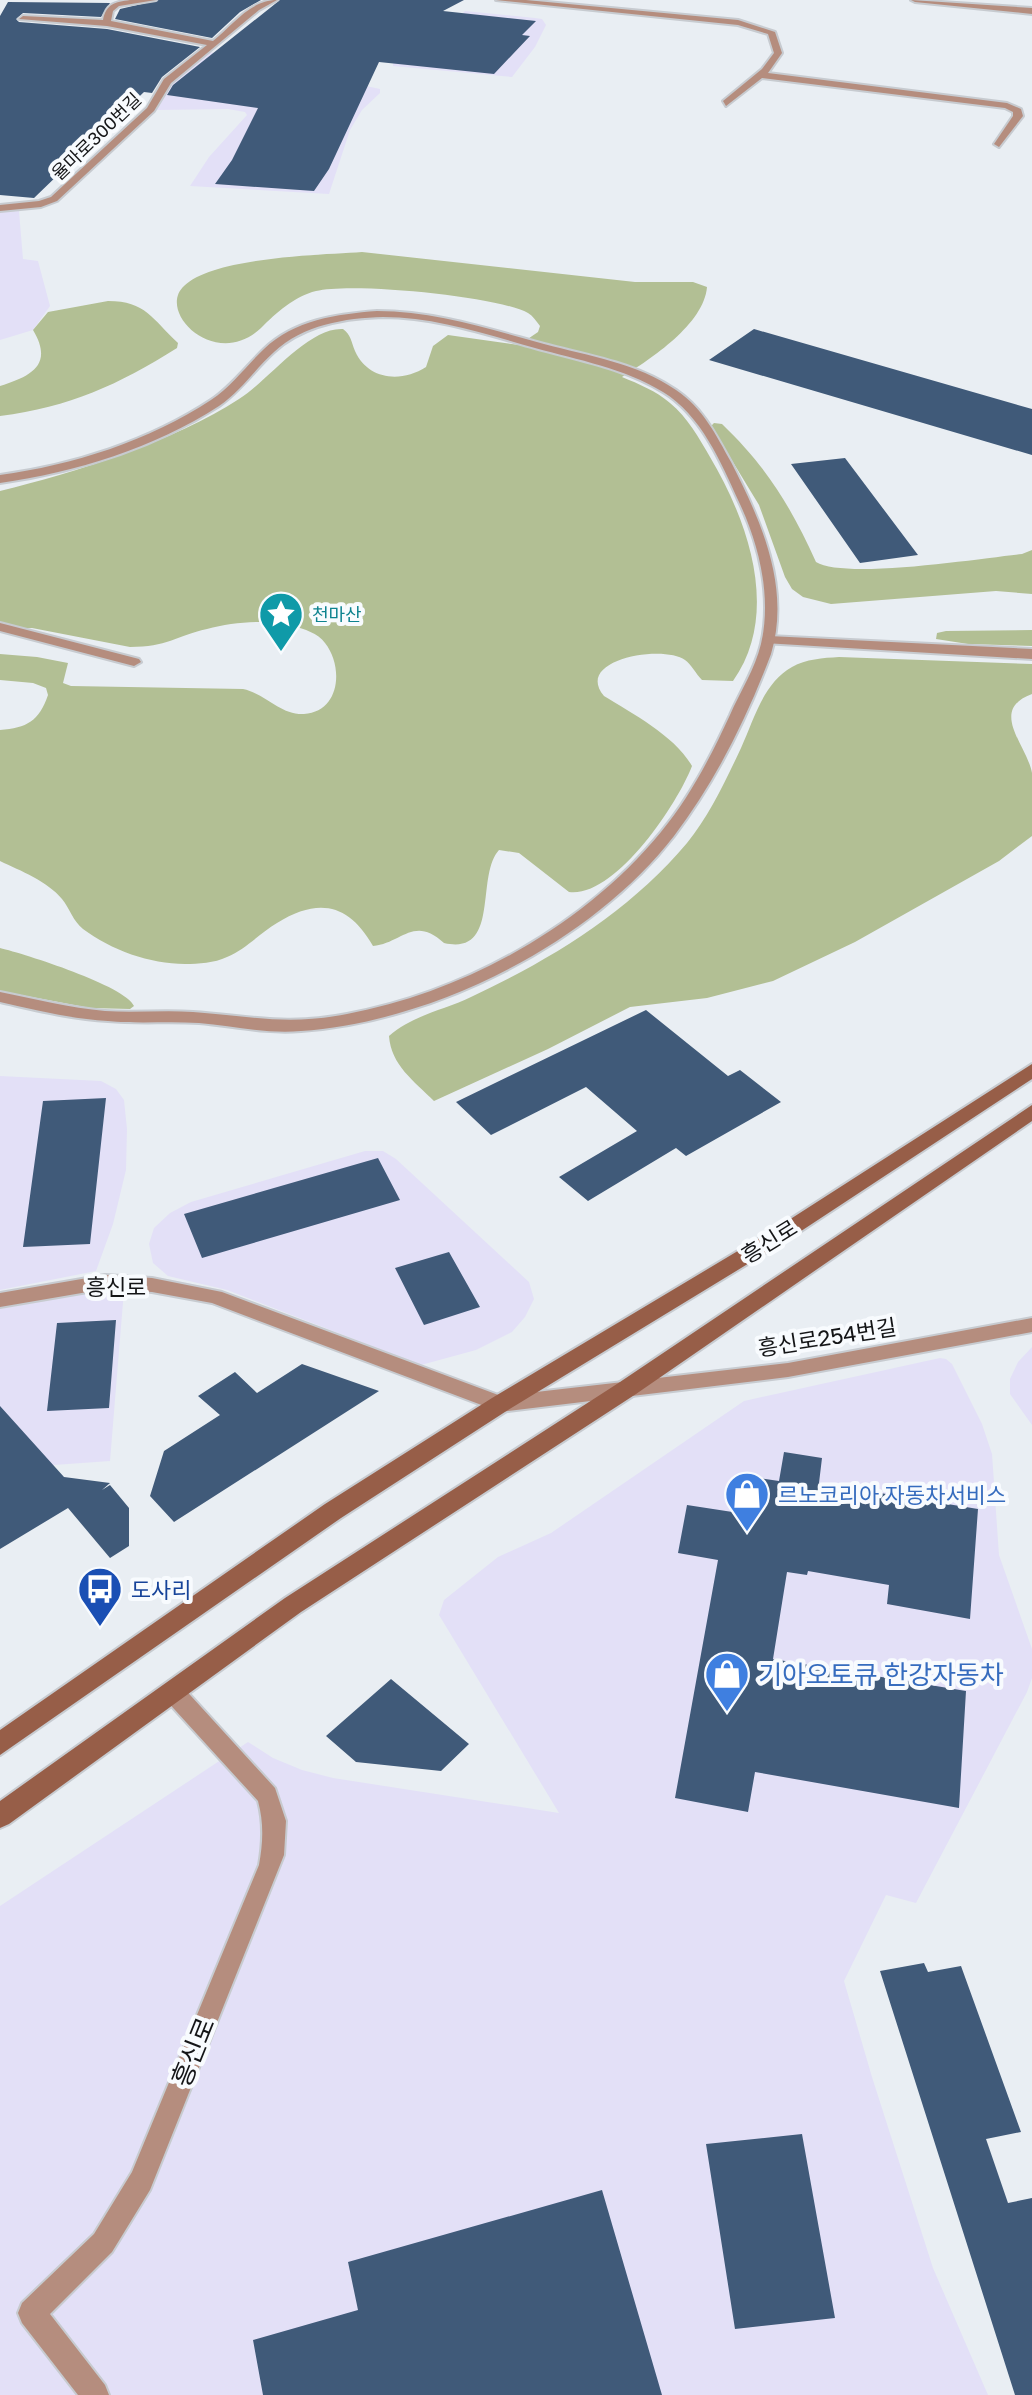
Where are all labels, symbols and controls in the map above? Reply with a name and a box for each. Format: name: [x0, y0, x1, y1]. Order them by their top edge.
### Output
street label: 율마로300번길: [47, 88, 145, 184]
place icon: 천마산: [257, 590, 305, 653]
place label: 천마산: [312, 603, 362, 625]
street label: 흥신로: [736, 1213, 802, 1269]
street label: 흥신로: [86, 1273, 146, 1300]
street label: 흥신로254번길: [756, 1313, 898, 1361]
shop icon: 르노코리아 자동차서비스: [723, 1470, 771, 1533]
place label: 르노코리아 자동차서비스: [778, 1481, 1006, 1508]
bus stop icon: 도사리: [76, 1565, 124, 1628]
place label: 도사리: [131, 1576, 192, 1603]
shop icon: 기아오토큐 한강자동차: [703, 1650, 751, 1713]
place label: 기아오토큐 한강자동차: [758, 1659, 1004, 1690]
street label: 흥신로: [165, 2013, 221, 2091]

